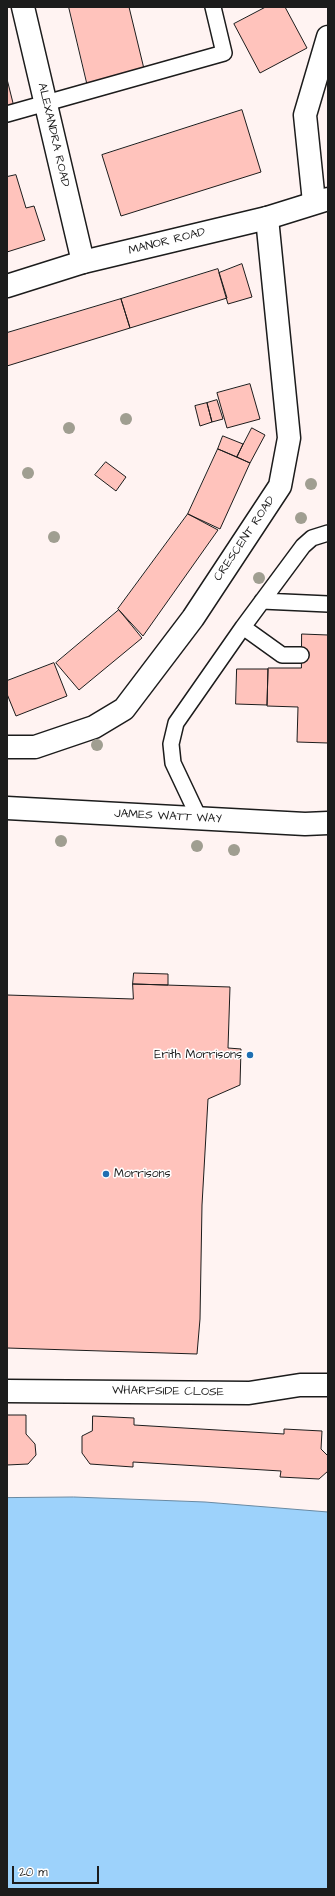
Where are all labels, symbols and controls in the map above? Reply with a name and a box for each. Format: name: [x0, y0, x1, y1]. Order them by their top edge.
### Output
street label: ALEXANDRA ROAD: [34, 82, 72, 188]
street label: MANOR ROAD: [127, 226, 207, 258]
street label: CRESCENT ROAD: [211, 494, 279, 584]
street label: JAMES WATT WAY: [114, 807, 222, 827]
place label: Erith Morrisons: [154, 1048, 242, 1062]
marker: Erith Morrisons: [245, 1050, 255, 1060]
place label: Morrisons: [114, 1167, 171, 1181]
marker: Morrisons: [101, 1169, 111, 1179]
street label: WHARFSIDE CLOSE: [112, 1384, 224, 1400]
scale bar: [14, 1858, 101, 1884]
text: 20 m: [19, 1864, 48, 1881]

